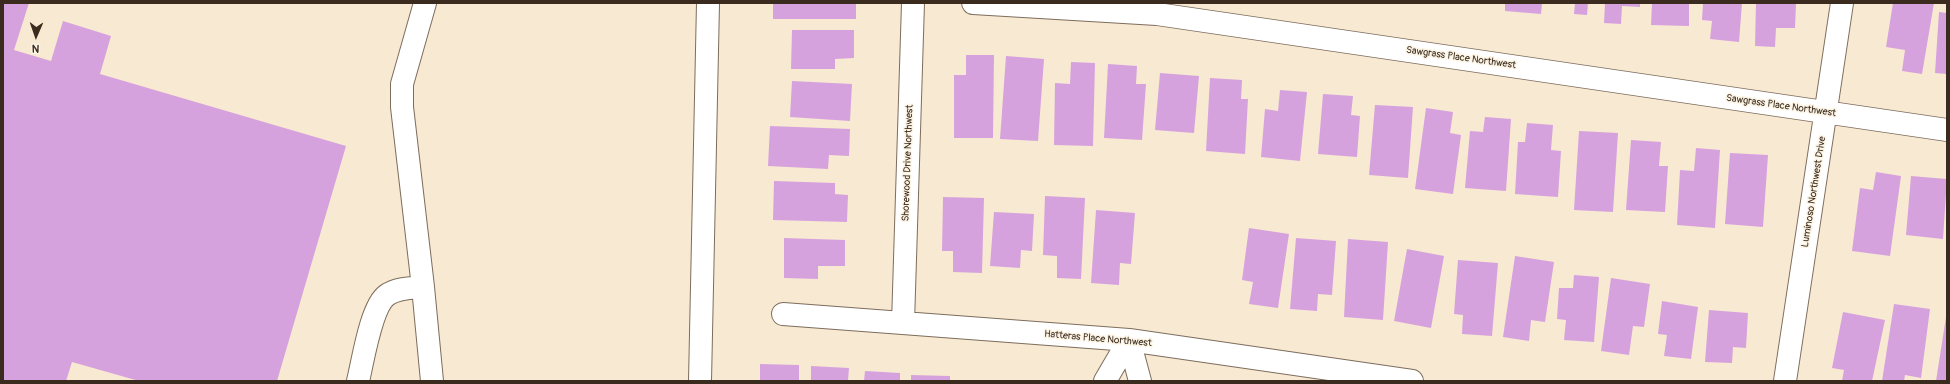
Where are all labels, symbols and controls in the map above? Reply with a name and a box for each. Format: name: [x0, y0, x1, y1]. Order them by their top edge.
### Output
north arrow: [16, 16, 56, 56]
text: N: [32, 42, 40, 55]
street label: Sawgrass Place Northwest: [1405, 44, 1517, 72]
street label: Sawgrass Place Northwest: [1725, 92, 1837, 120]
street label: Shorewood Drive Northwest: [900, 104, 916, 222]
street label: Luminoso Northwest Drive: [1799, 136, 1829, 248]
street label: Hatteras Place Northwest: [1044, 328, 1152, 350]

